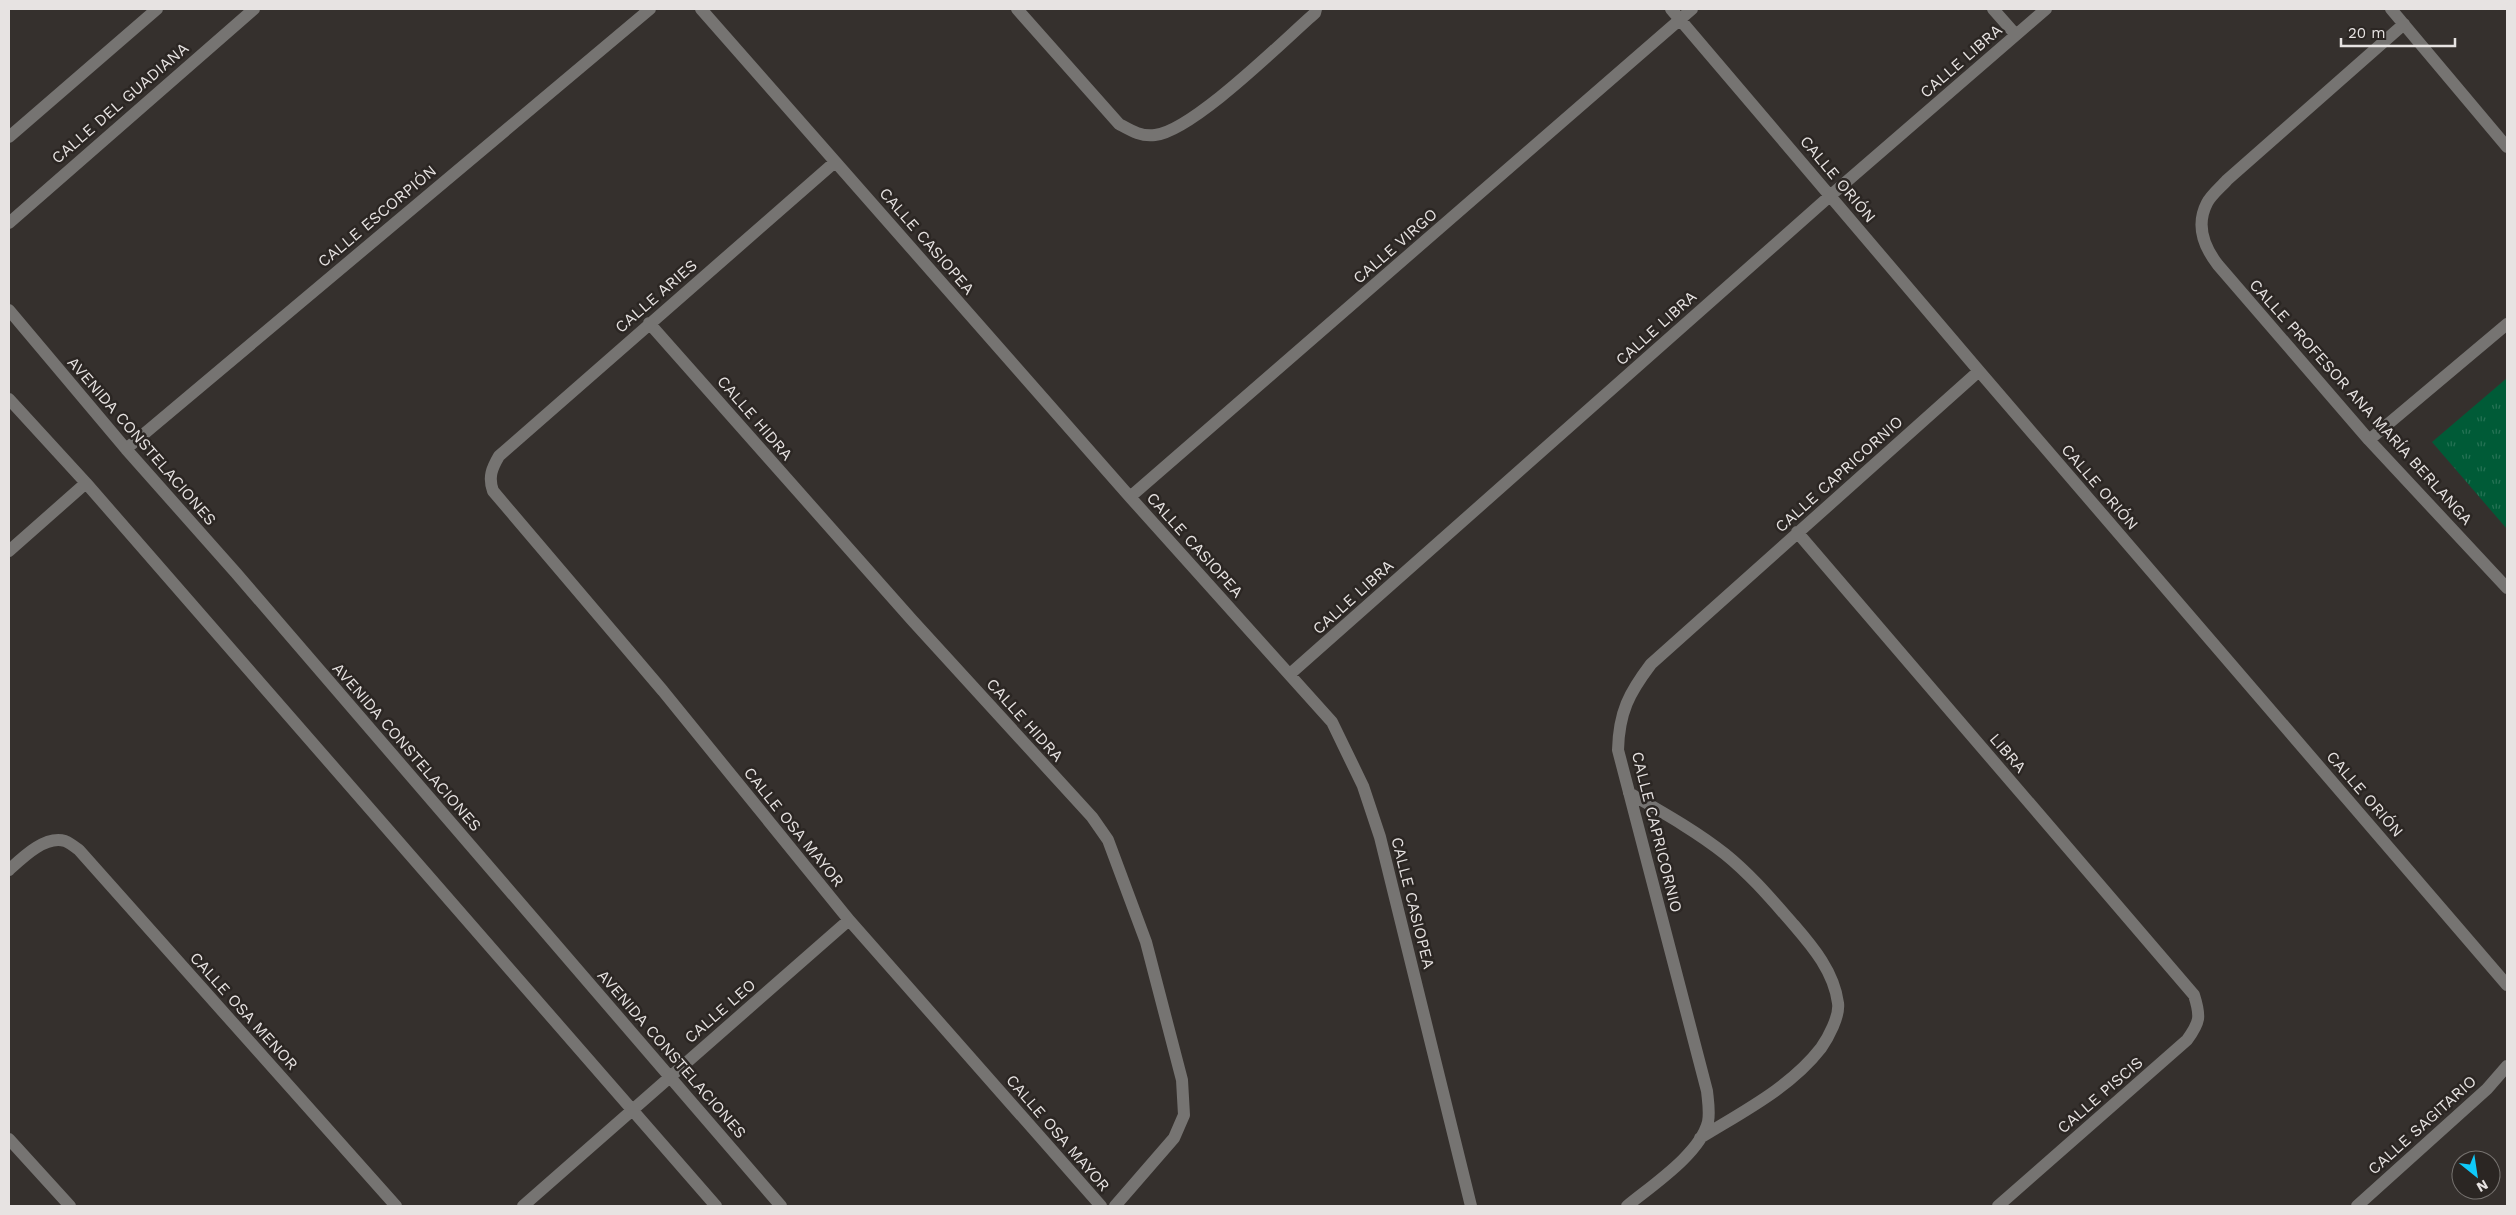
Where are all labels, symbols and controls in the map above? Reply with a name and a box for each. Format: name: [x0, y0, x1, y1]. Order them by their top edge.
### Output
scale bar: [2341, 15, 2455, 47]
street label: CALLE LIBRA: [1916, 20, 2006, 102]
text: 20 m: [2348, 24, 2386, 42]
street label: CALLE DEL GUADIANA: [48, 38, 193, 168]
street label: CALLE ORIÓN: [1796, 132, 1880, 226]
street label: CALLE ESCORPIÓN: [314, 161, 440, 271]
street label: CALLE CASIOPEA: [875, 184, 979, 299]
street label: CALLE VIRGO: [1349, 204, 1441, 288]
street label: CALLE ARIES: [611, 255, 701, 337]
street label: CALLE PROFESOR ANA MARÍA BERLANGA: [2245, 275, 2477, 529]
street label: CALLE LIBRA: [1612, 286, 1701, 369]
street label: AVENIDA CONSTELACIONES: [64, 353, 220, 529]
street label: CALLE HIDRA: [713, 372, 797, 464]
street label: CALLE CAPRICORNIO: [1771, 412, 1907, 536]
street label: CALLE ORIÓN: [2058, 440, 2142, 534]
street label: CALLE CASIOPEA: [1143, 488, 1248, 602]
street label: CALLE LIBRA: [1309, 555, 1398, 638]
street label: AVENIDA CONSTELACIONES: [329, 659, 485, 835]
street label: CALLE HIDRA: [983, 674, 1068, 766]
street label: LIBRA: [1986, 729, 2031, 777]
street label: CALLE ORIÓN: [2323, 747, 2407, 841]
street label: CALLE CAPRICORNIO: [1628, 750, 1686, 914]
street label: CALLE OSA MAYOR: [740, 763, 848, 891]
street label: CALLE CASIOPEA: [1387, 835, 1439, 971]
street label: CALLE OSA MENOR: [186, 948, 302, 1074]
street label: AVENIDA CONSTELACIONES: [594, 966, 750, 1142]
street label: CALLE LEO: [681, 975, 759, 1047]
street label: CALLE PISCIS: [2053, 1053, 2147, 1137]
street label: CALLE OSA MAYOR: [1002, 1071, 1114, 1195]
street label: CALLE SAGITARIO: [2364, 1071, 2480, 1179]
north arrow: [2451, 1150, 2501, 1200]
text: N: [2474, 1177, 2491, 1196]

